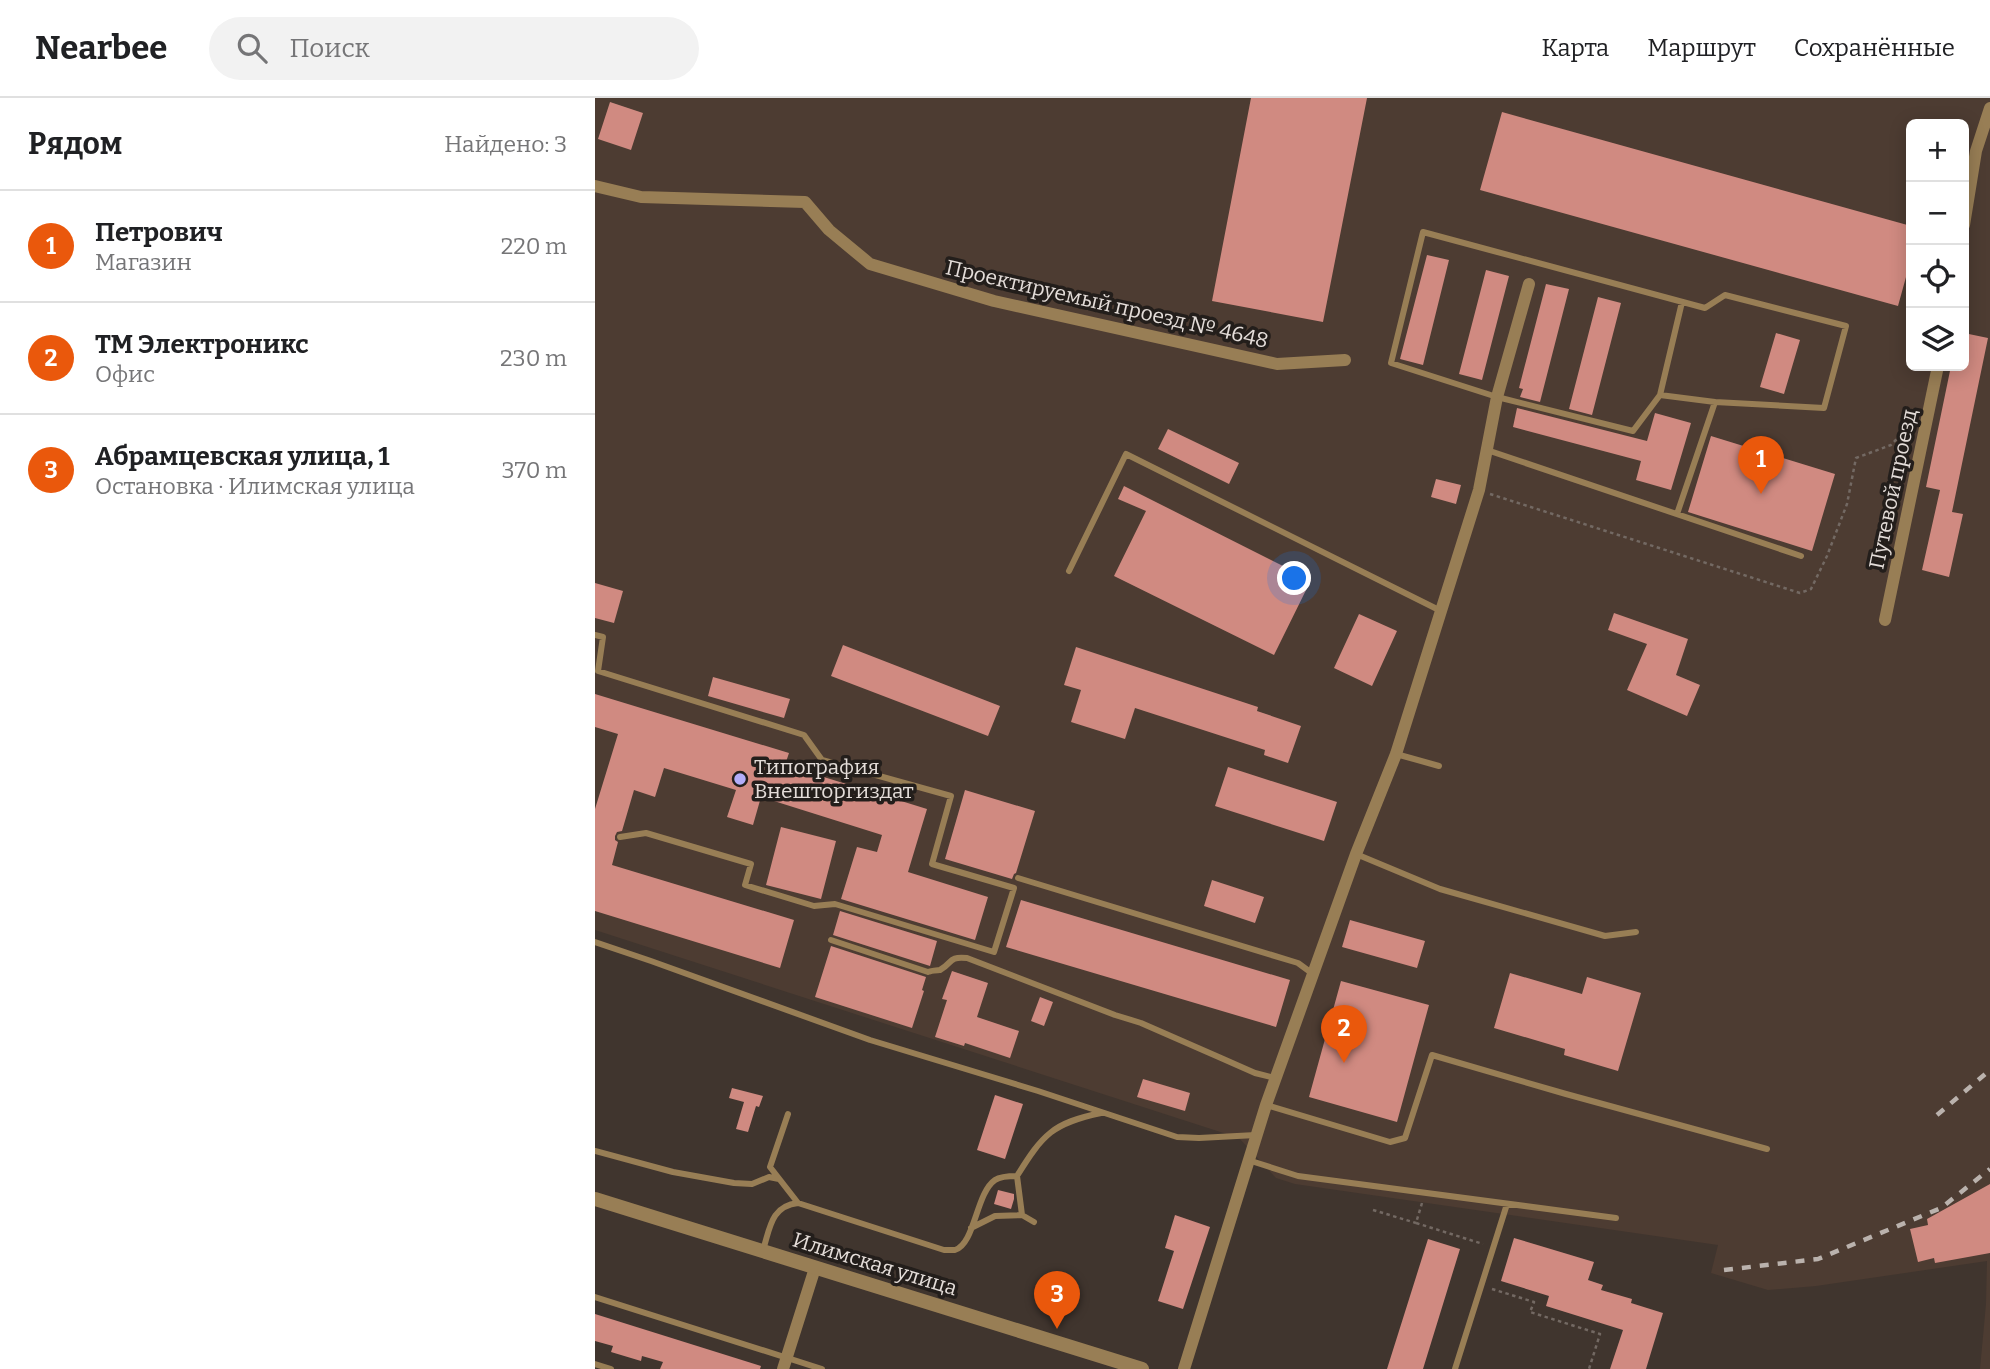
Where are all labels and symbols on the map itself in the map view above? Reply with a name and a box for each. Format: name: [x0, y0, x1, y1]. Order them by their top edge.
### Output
street label: Проектируемый проезд № 4648: [943, 254, 1271, 354]
street label: Путевой проезд: [1863, 406, 1923, 571]
pin: 1: [1738, 436, 1784, 494]
your location: [1277, 561, 1311, 595]
place label: Типография Внешторгиздат: [754, 754, 914, 804]
marker: Типография Внешторгиздат: [732, 771, 748, 787]
pin: 2: [1321, 1005, 1367, 1063]
street label: Илимская улица: [790, 1227, 961, 1302]
pin: 3: [1034, 1271, 1080, 1329]

